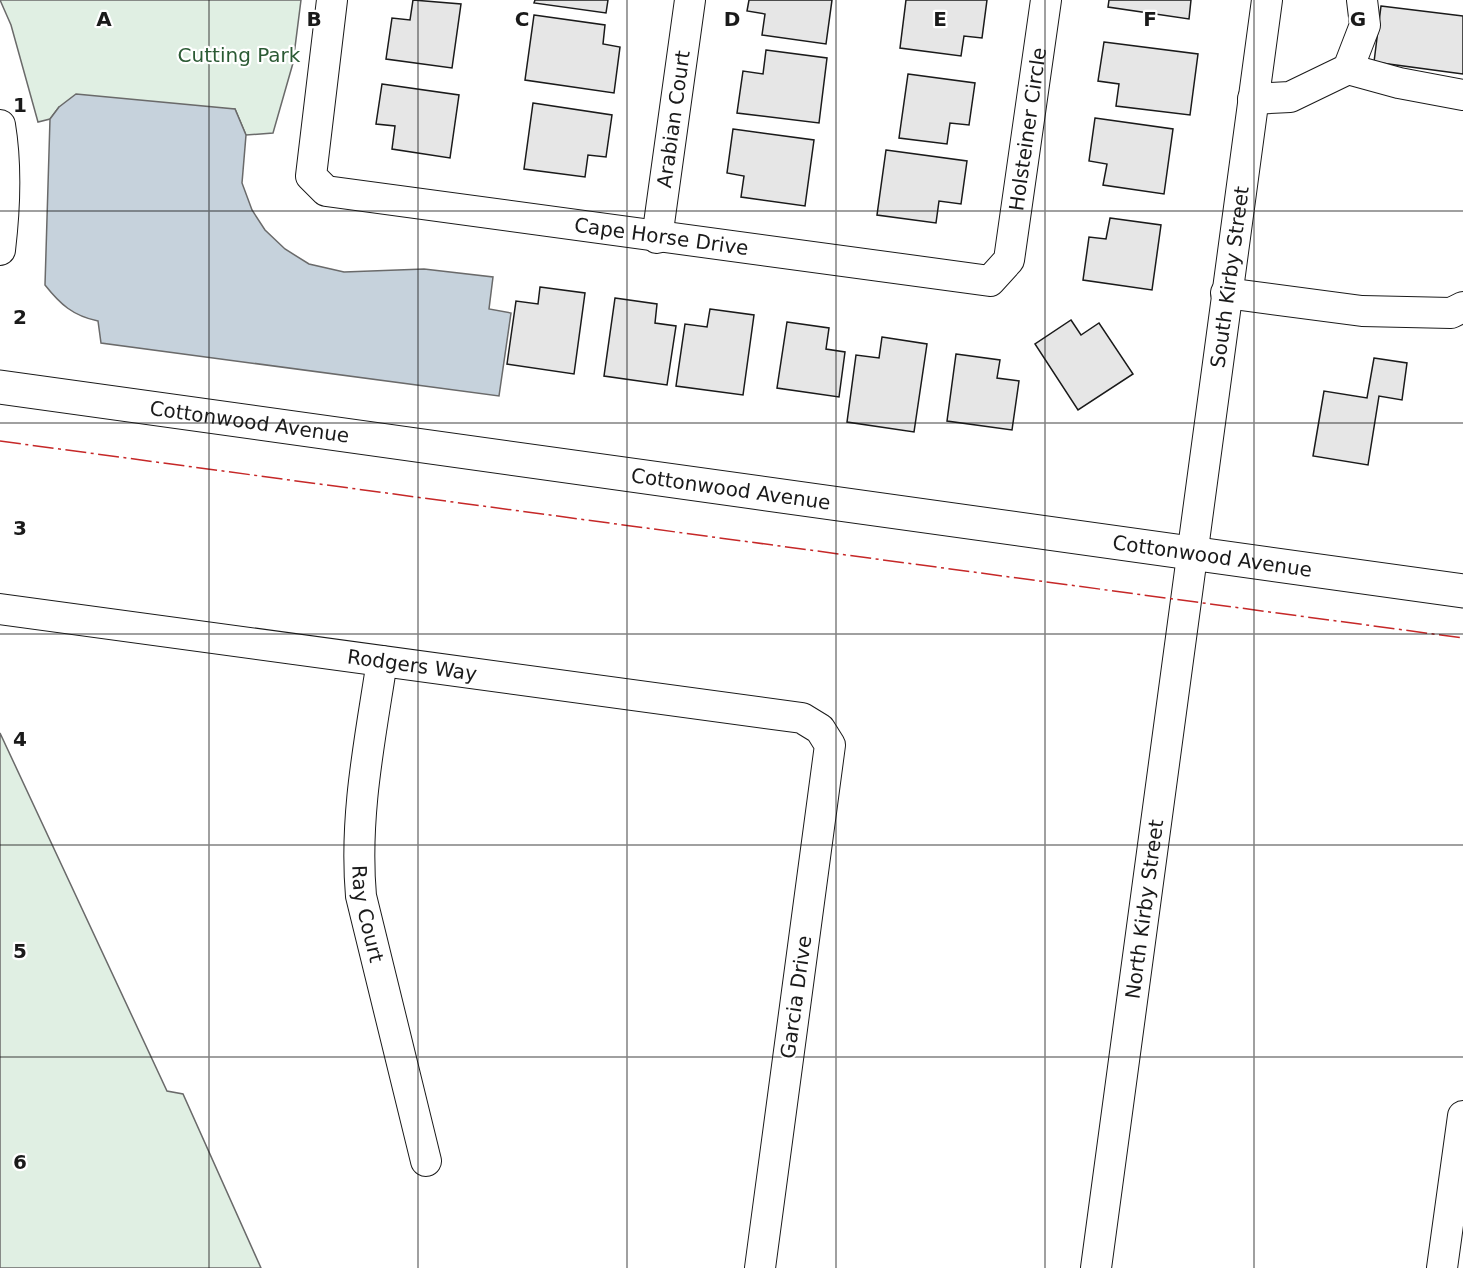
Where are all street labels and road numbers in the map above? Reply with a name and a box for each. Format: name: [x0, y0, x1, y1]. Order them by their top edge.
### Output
street label: Holsteiner Circle: [1004, 46, 1051, 212]
street label: Arabian Court: [652, 49, 695, 190]
street label: South Kirby Street: [1206, 184, 1254, 369]
street label: Cape Horse Drive: [573, 213, 750, 260]
street label: Cottonwood Avenue: [148, 396, 351, 448]
street label: Cottonwood Avenue: [630, 463, 832, 515]
street label: Cottonwood Avenue: [1111, 530, 1314, 582]
street label: Rodgers Way: [346, 644, 479, 686]
street label: North Kirby Street: [1120, 818, 1168, 1001]
street label: Ray Court: [347, 865, 389, 965]
street label: Garcia Drive: [775, 934, 817, 1060]

